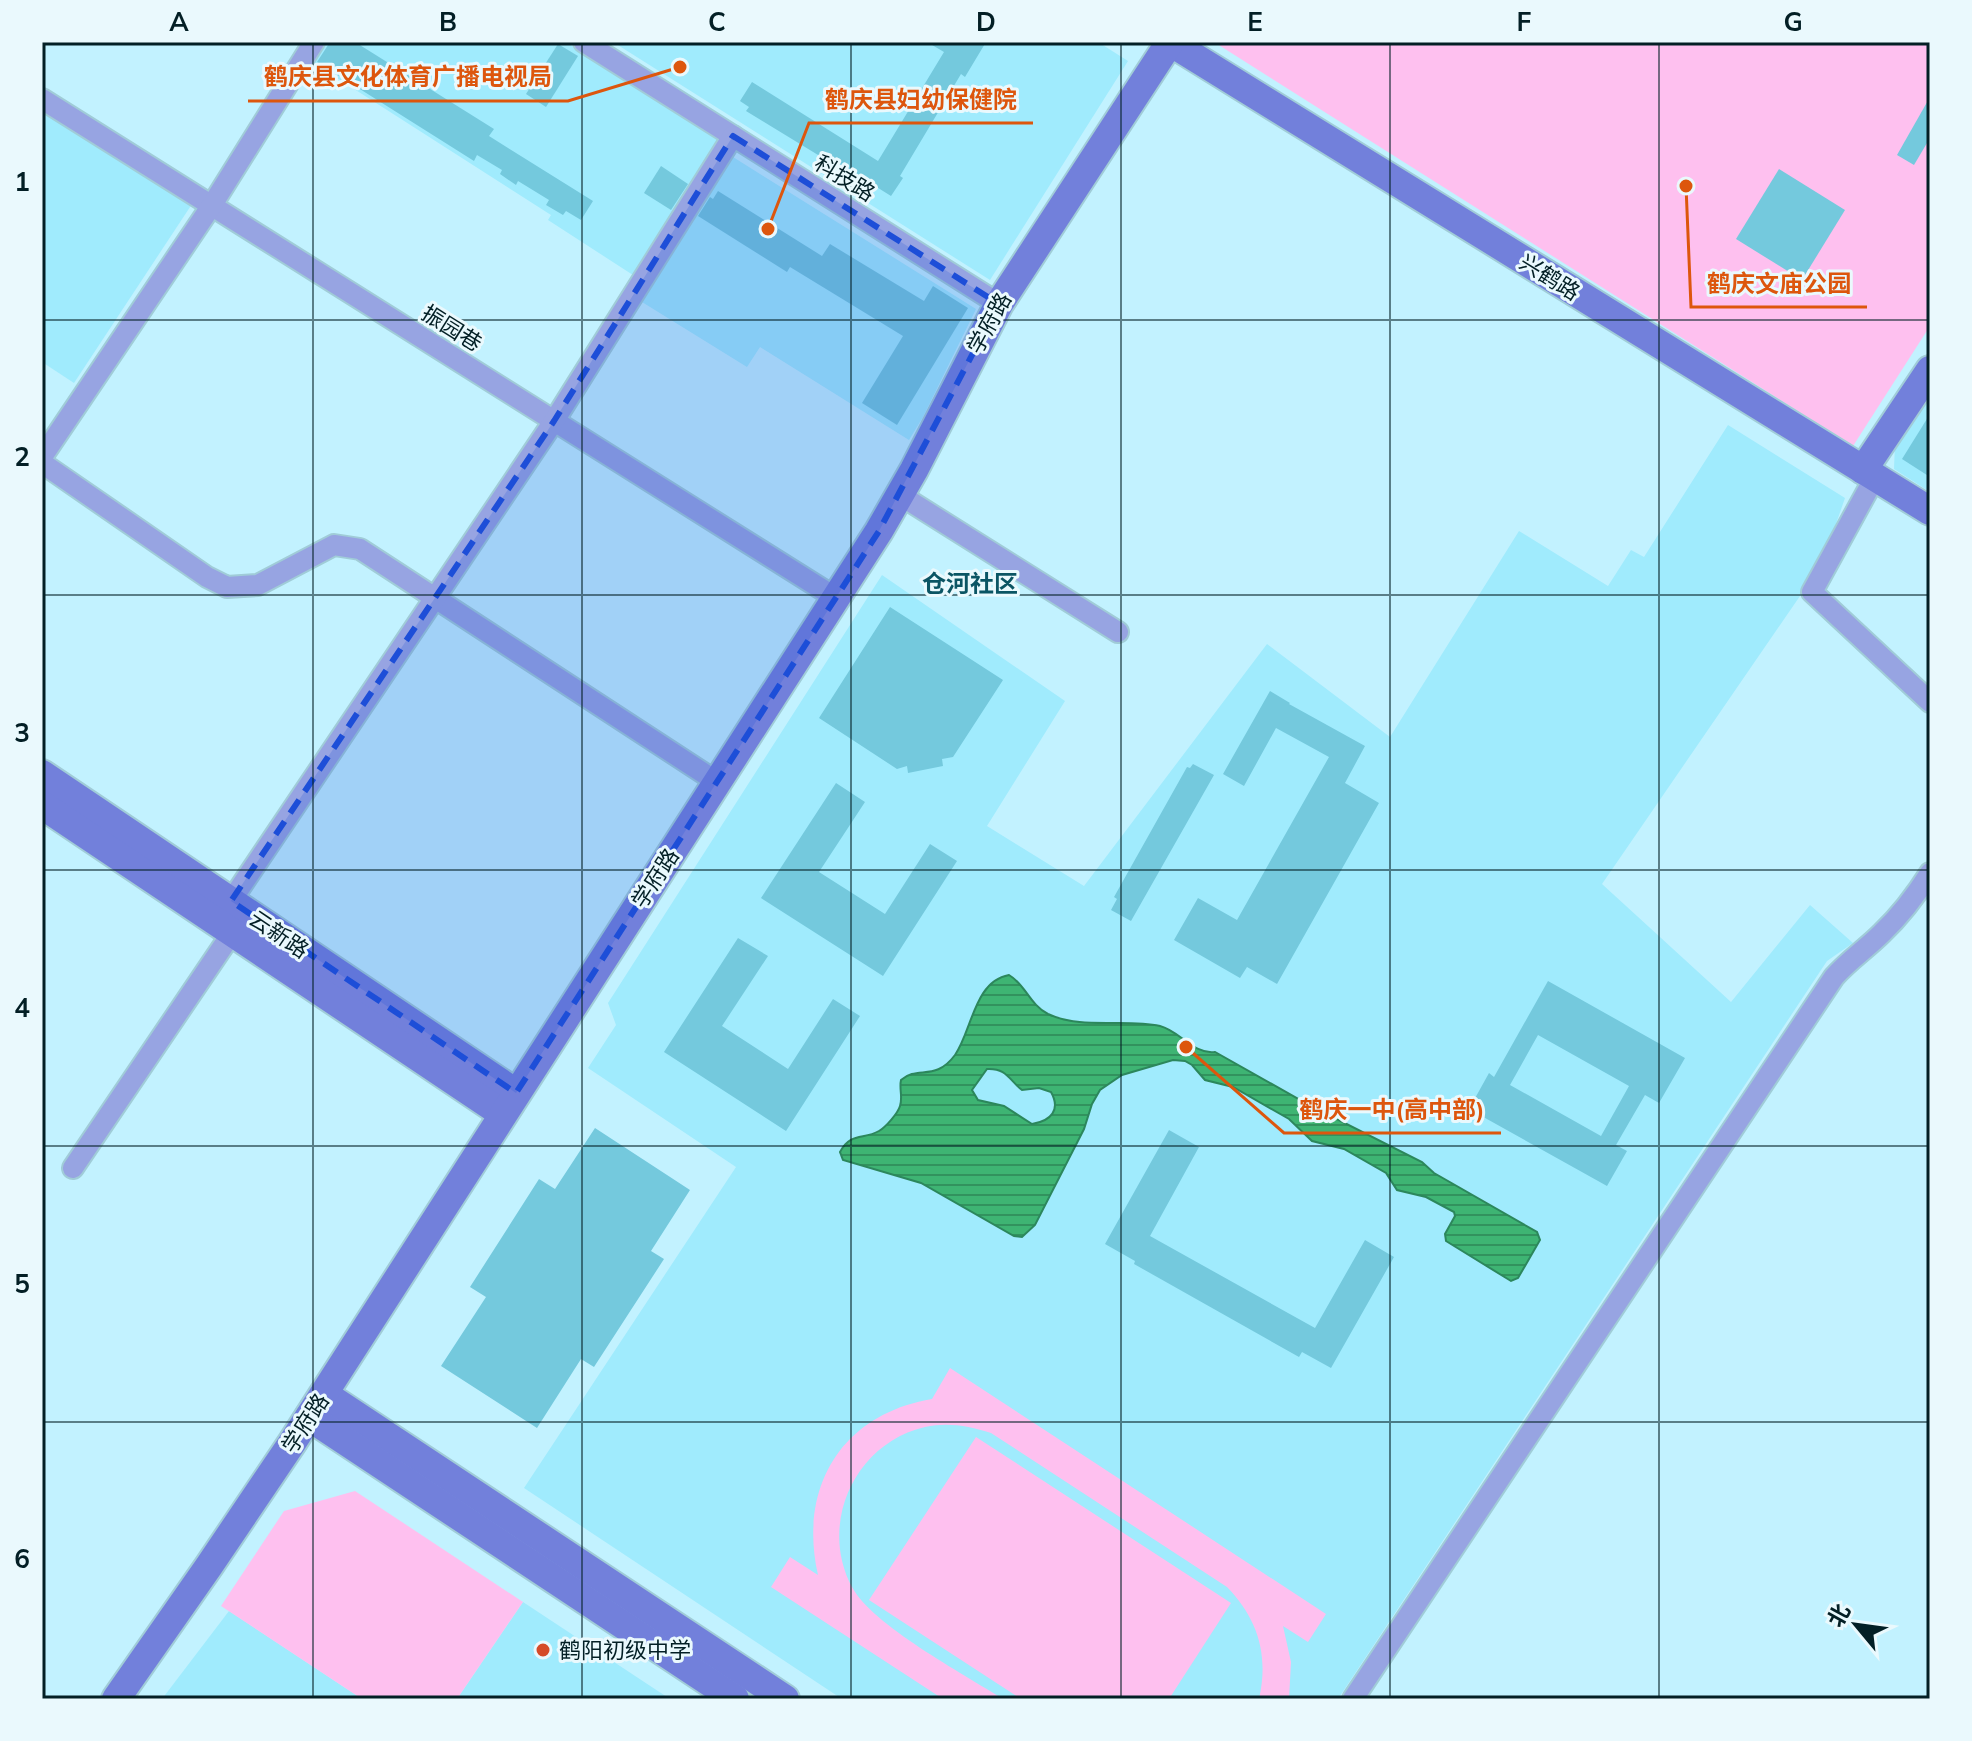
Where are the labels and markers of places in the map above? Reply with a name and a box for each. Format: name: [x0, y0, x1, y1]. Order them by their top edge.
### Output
callout: 鹤庆县文化体育广播电视局: [248, 53, 568, 101]
callout: 鹤庆县妇幼保健院: [809, 75, 1033, 123]
callout: 鹤庆文庙公园: [1691, 259, 1867, 307]
callout: 鹤庆一中(高中部): [1284, 1085, 1501, 1133]
place label: 鹤阳初级中学: [559, 1636, 691, 1664]
marker: 鹤阳初级中学: [534, 1641, 552, 1659]

